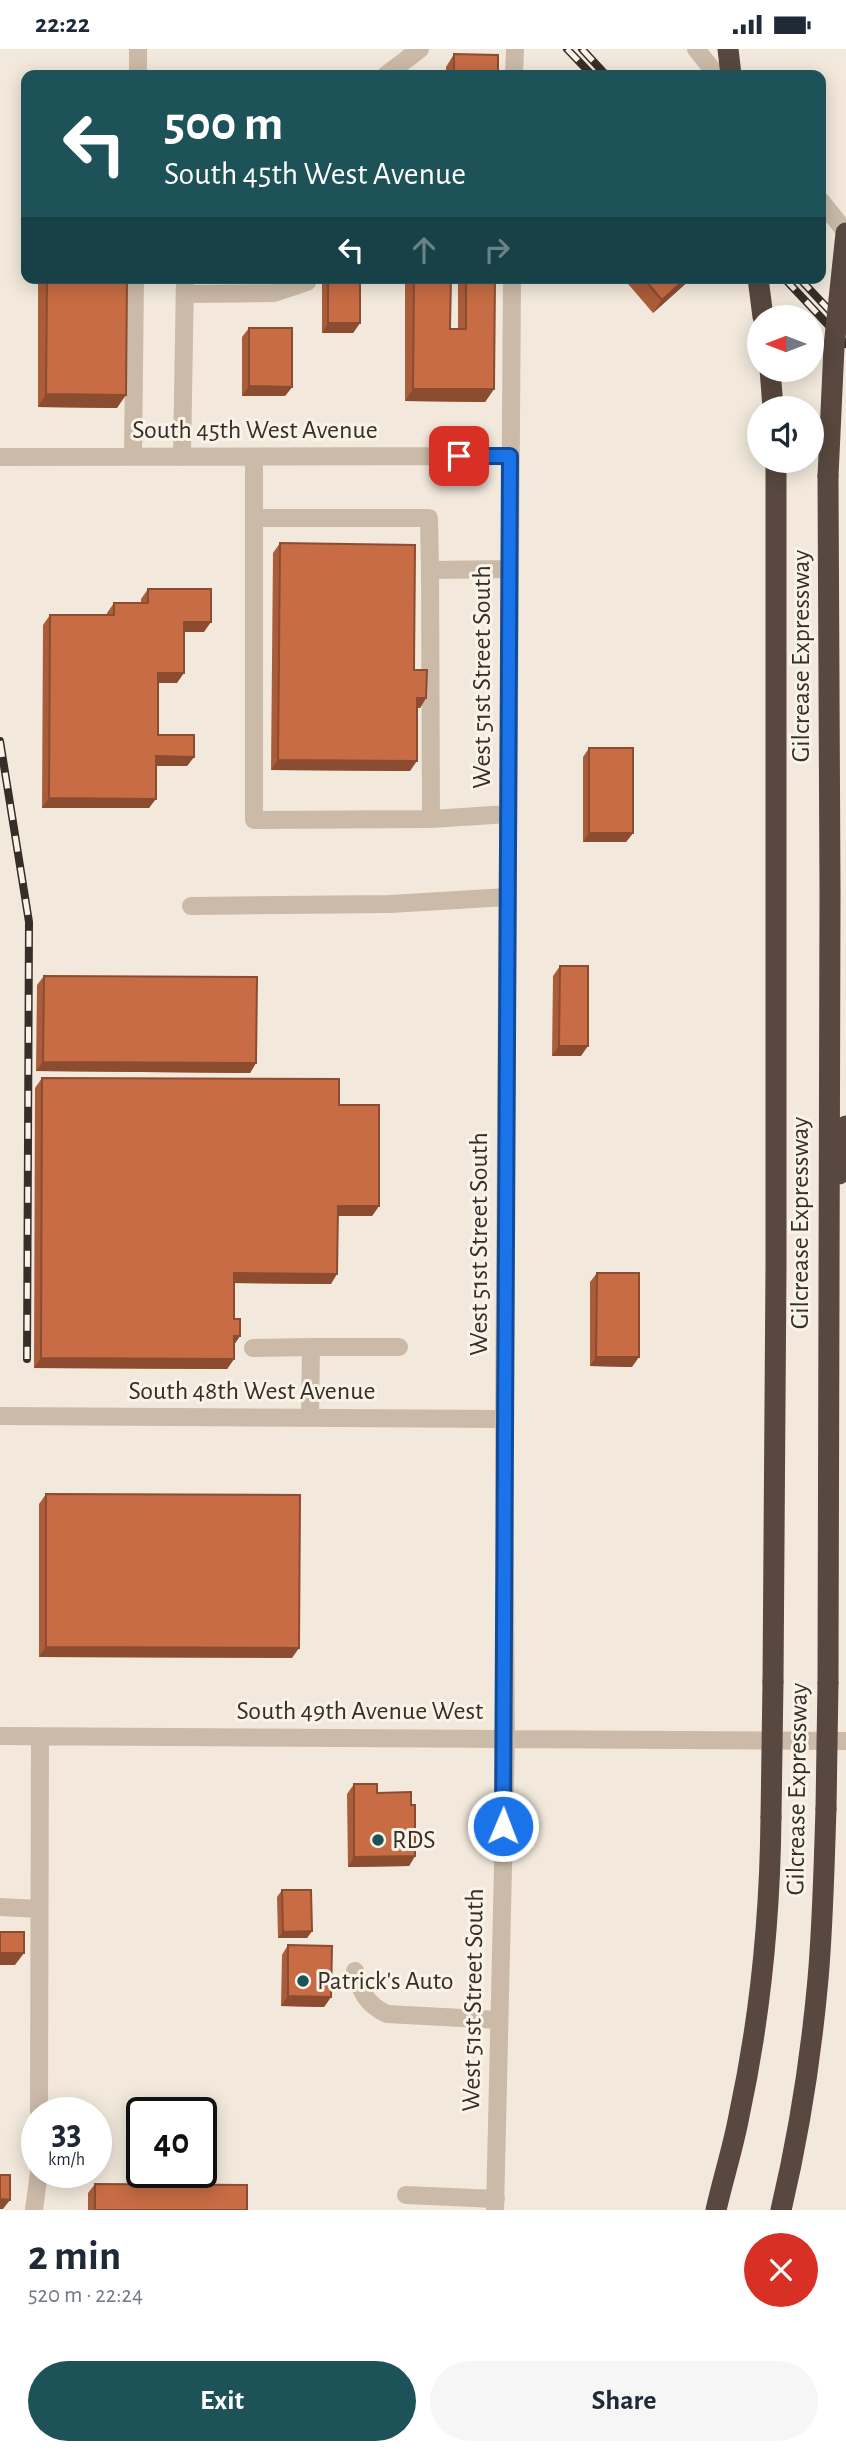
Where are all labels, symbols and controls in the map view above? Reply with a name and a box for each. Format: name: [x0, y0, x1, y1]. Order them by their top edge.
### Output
text: 22:22: [35, 11, 90, 37]
icon: left: [49, 98, 140, 189]
text: 500 m: [164, 100, 283, 149]
text: South 45th West Avenue: [164, 158, 466, 190]
icon: left: [332, 231, 370, 269]
icon: ahead: [405, 231, 443, 269]
icon: right: [478, 231, 516, 269]
north arrow: [747, 305, 824, 381]
map controls: [747, 305, 824, 473]
button: sound: [747, 396, 824, 473]
street label: South 45th West Avenue: [132, 417, 378, 443]
pin: [429, 426, 489, 486]
icon: arrive: [440, 437, 478, 475]
street label: Gilcrease Expressway: [788, 550, 814, 762]
street label: West 51st Street South: [469, 565, 495, 789]
street label: Gilcrease Expressway: [787, 1117, 813, 1329]
street label: West 51st Street South: [466, 1132, 492, 1356]
street label: South 48th West Avenue: [129, 1378, 375, 1404]
street label: Gilcrease Expressway: [782, 1682, 812, 1896]
street label: South 49th Avenue West: [237, 1698, 483, 1724]
position arrow: [466, 1789, 540, 1863]
place label: RDS: [392, 1827, 436, 1853]
marker: RDS: [370, 1832, 386, 1848]
street label: West 51st Street South: [458, 1888, 488, 2112]
place label: Patrick's Auto: [317, 1968, 453, 1994]
marker: Patrick's Auto: [295, 1973, 311, 1989]
speed limit sign: 40: [126, 2097, 217, 2188]
text: 33: [51, 2116, 82, 2151]
text: km/h: [48, 2151, 85, 2169]
button: close: [744, 2233, 818, 2307]
text: 2 min: [28, 2235, 121, 2277]
text: 520 m · 22:24: [28, 2284, 143, 2307]
button: Exit: [28, 2361, 416, 2441]
button: Share: [430, 2361, 818, 2441]

